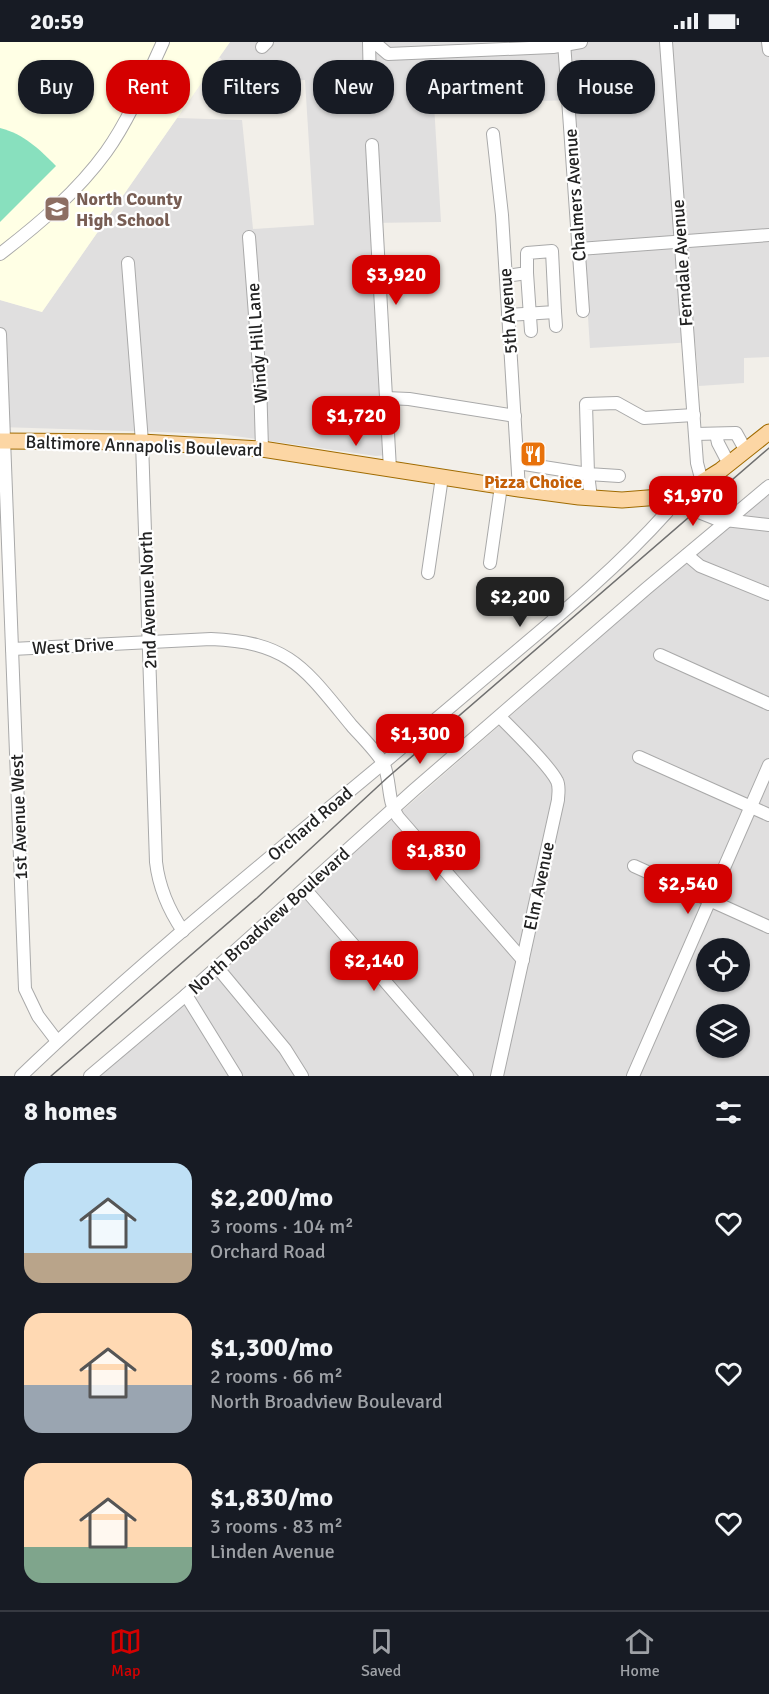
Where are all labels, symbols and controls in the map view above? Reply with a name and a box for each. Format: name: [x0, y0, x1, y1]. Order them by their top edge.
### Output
text: 20:59: [30, 8, 84, 35]
chip: Buy: [18, 60, 94, 114]
chip: Rent: [106, 60, 190, 114]
chip: Filters: [202, 60, 301, 114]
chip: New: [313, 60, 394, 114]
chip: Apartment: [406, 60, 545, 114]
chip: House: [557, 60, 655, 114]
street label: Chalmers Avenue: [559, 128, 591, 262]
place label: North County High School: [76, 188, 182, 231]
school or university icon: North County High School: [42, 194, 72, 224]
street label: Ferndale Avenue: [667, 199, 697, 327]
pin: $3,920: [347, 255, 445, 306]
text: $3,920: [366, 262, 426, 287]
street label: 5th Avenue: [494, 267, 522, 355]
street label: Windy Hill Lane: [242, 282, 272, 404]
pin: $1,720: [307, 396, 405, 447]
text: $1,720: [326, 403, 386, 428]
street label: Baltimore Annapolis Boulevard: [25, 431, 263, 461]
restaurant icon: Pizza Choice: [518, 439, 548, 469]
place label: Pizza Choice: [484, 471, 582, 493]
pin: $1,970: [644, 476, 742, 527]
text: $1,970: [663, 483, 723, 508]
street label: 2nd Avenue North: [135, 531, 161, 669]
pin: $2,200: [471, 577, 569, 628]
text: $2,200: [490, 584, 550, 609]
street label: West Drive: [31, 633, 115, 659]
pin: $1,300: [371, 714, 469, 765]
text: $1,300: [390, 721, 450, 746]
street label: 1st Avenue West: [6, 754, 32, 880]
street label: Orchard Road: [263, 782, 357, 866]
pin: $1,830: [387, 831, 485, 882]
text: $1,830: [406, 838, 466, 863]
street label: Elm Avenue: [519, 840, 559, 932]
street label: North Broadview Boulevard: [184, 843, 354, 999]
pin: $2,540: [639, 864, 737, 915]
text: $2,540: [658, 871, 718, 896]
map controls: [696, 938, 750, 1058]
button: locate: [696, 938, 750, 992]
pin: $2,140: [325, 941, 423, 992]
text: $2,140: [344, 948, 404, 973]
button: layers: [696, 1004, 750, 1058]
text: 8 homes: [24, 1096, 117, 1128]
icon: filters: [712, 1096, 745, 1129]
text: $2,200/mo: [210, 1182, 333, 1214]
icon: home: [72, 1187, 144, 1259]
icon: heart: [712, 1207, 745, 1240]
text: 3 rooms · 104 m²: [210, 1214, 354, 1239]
text: Orchard Road: [210, 1239, 326, 1264]
text: $1,300/mo: [210, 1332, 333, 1364]
icon: home: [72, 1337, 144, 1409]
icon: heart: [712, 1357, 745, 1390]
text: 2 rooms · 66 m²: [210, 1364, 343, 1389]
text: North Broadview Boulevard: [210, 1389, 443, 1414]
text: $1,830/mo: [210, 1482, 333, 1514]
icon: home: [72, 1487, 144, 1559]
icon: heart: [712, 1507, 745, 1540]
text: 3 rooms · 83 m²: [210, 1514, 343, 1539]
text: Linden Avenue: [210, 1539, 335, 1564]
tab: Map: [109, 1625, 142, 1681]
tab: Saved: [361, 1625, 401, 1681]
tab: Home: [620, 1625, 660, 1681]

